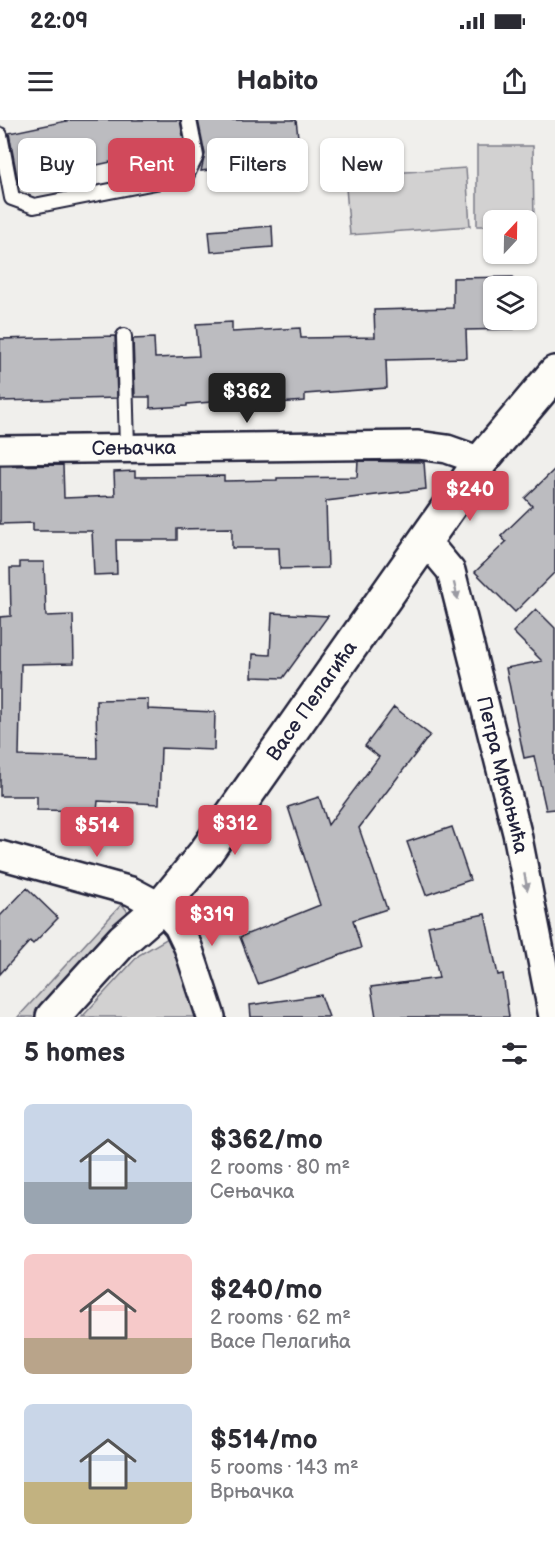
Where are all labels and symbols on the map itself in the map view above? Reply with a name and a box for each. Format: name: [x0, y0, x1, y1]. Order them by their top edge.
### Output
north arrow: [483, 210, 537, 264]
pin: $362: [211, 373, 283, 424]
street label: Сењачка: [91, 436, 177, 461]
pin: $240: [434, 471, 506, 522]
one-way arrow: [451, 581, 461, 600]
street label: Васе Пелагића: [262, 636, 363, 766]
street label: Петра Мркоњића: [471, 694, 533, 856]
pin: $312: [199, 805, 271, 856]
pin: $514: [61, 807, 133, 858]
one-way arrow: [522, 873, 531, 892]
pin: $319: [176, 896, 248, 947]

